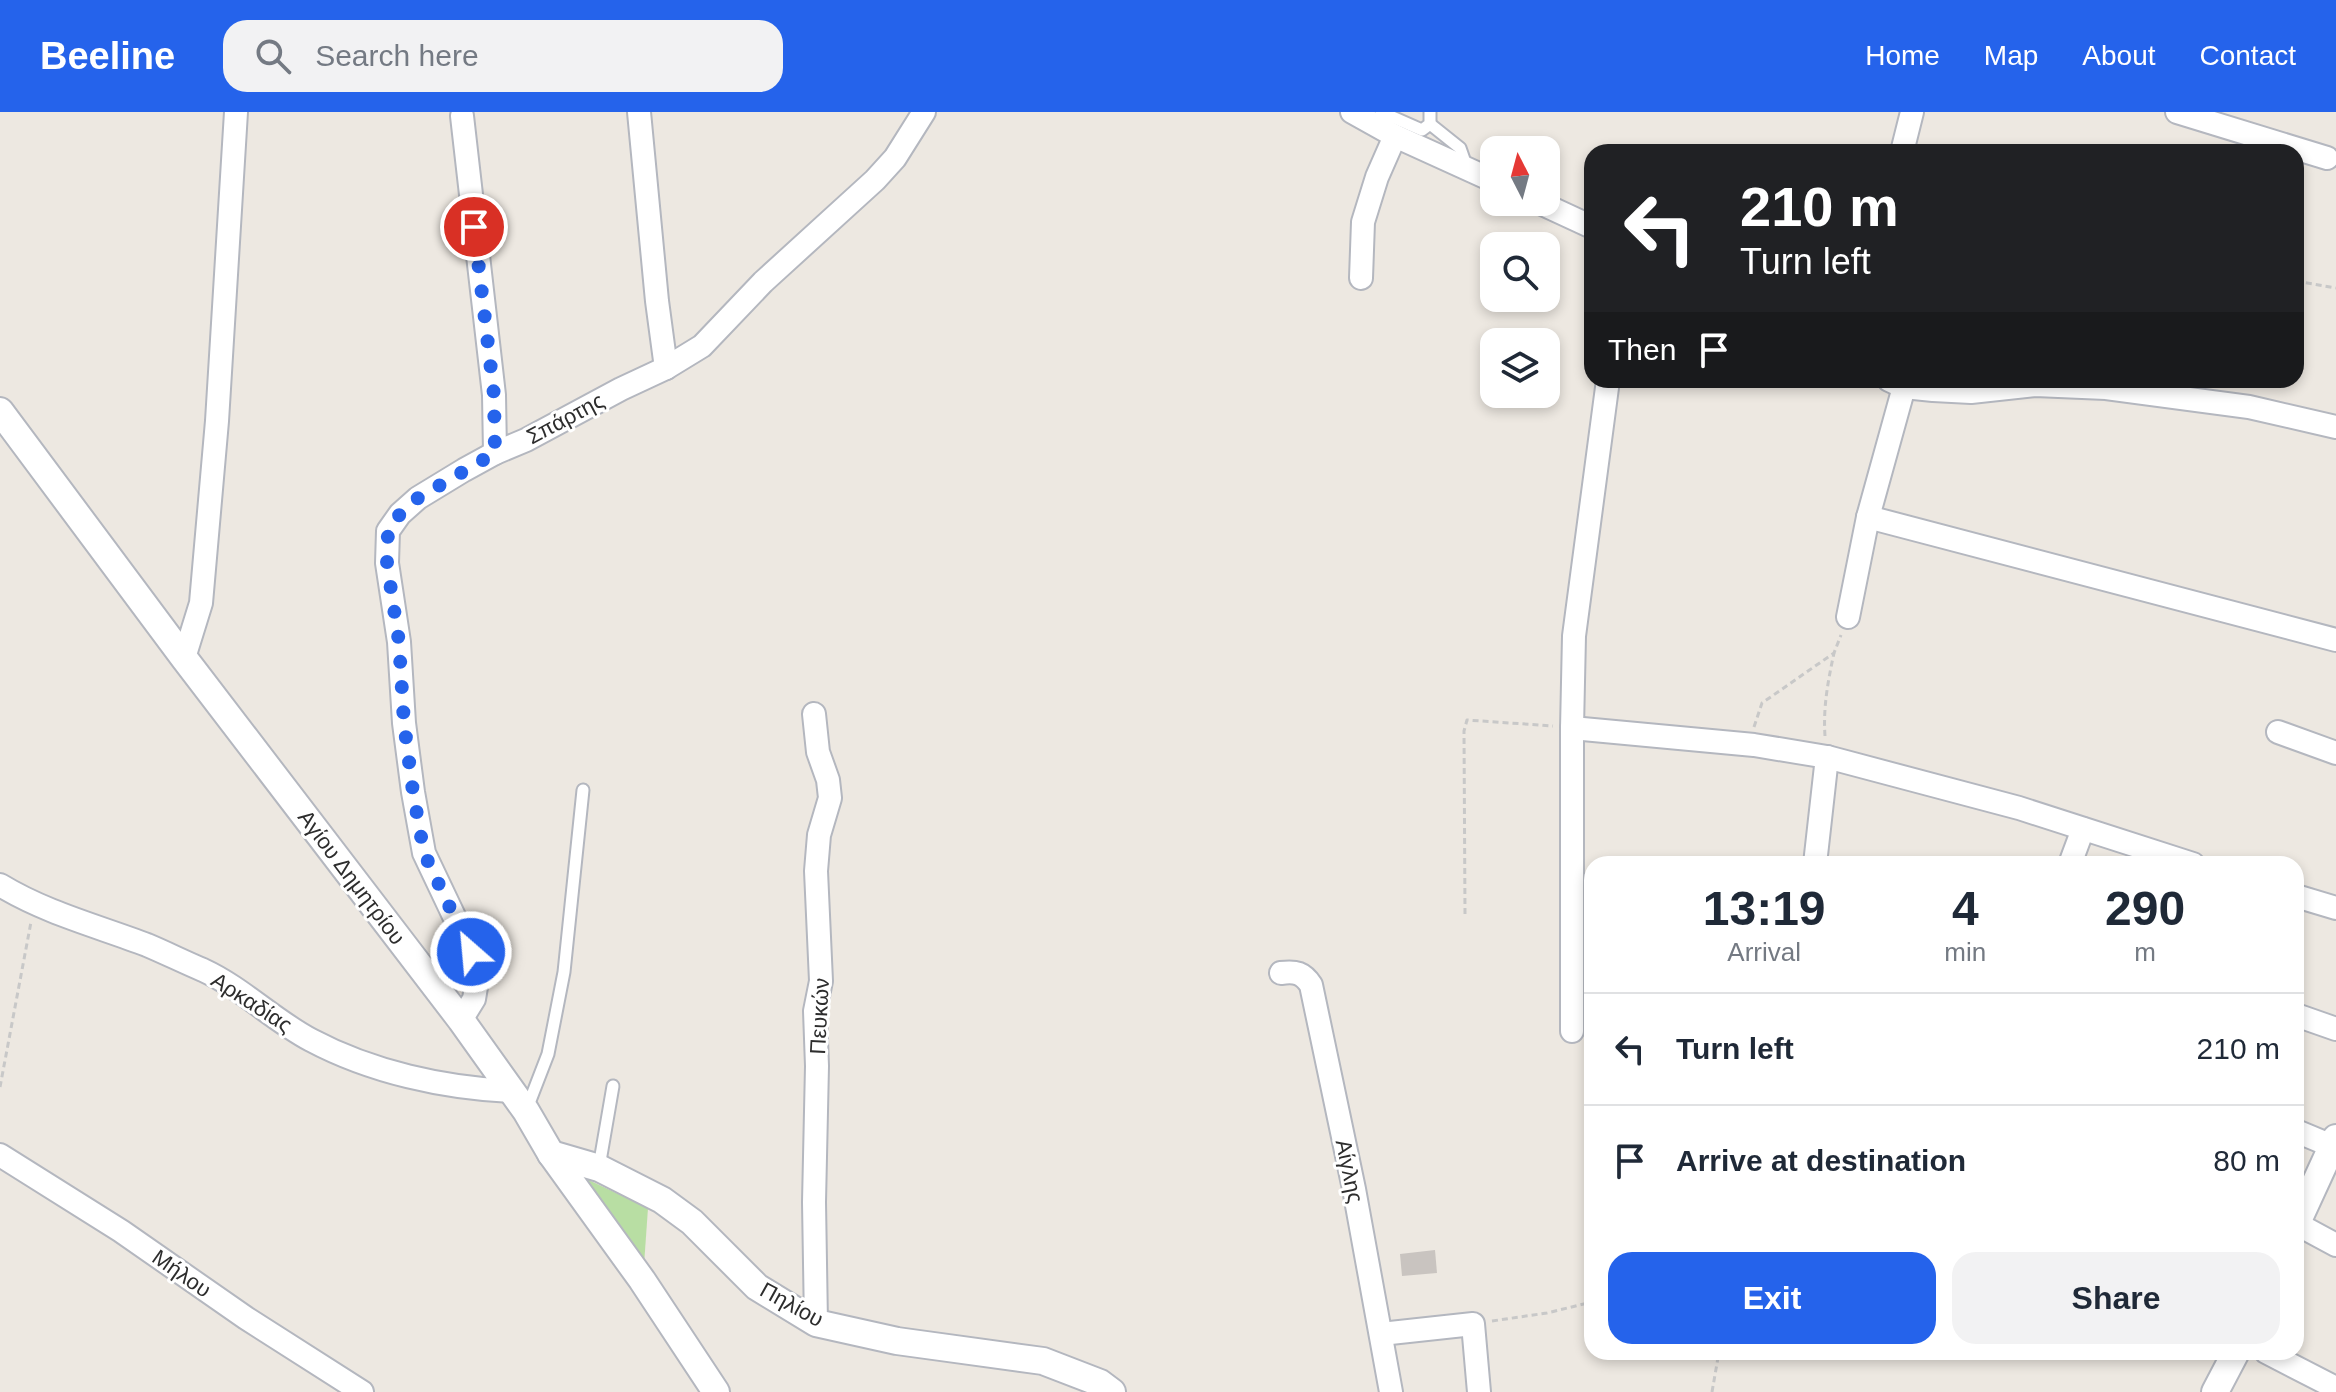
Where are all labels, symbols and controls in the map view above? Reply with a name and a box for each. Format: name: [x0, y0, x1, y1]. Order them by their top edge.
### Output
search box: [223, 20, 783, 92]
icon: search: [251, 34, 295, 78]
text: Beeline: [40, 35, 175, 77]
text: Search here: [315, 39, 479, 72]
text: Home: [1865, 40, 1940, 71]
text: Map: [1984, 40, 2038, 71]
text: About: [2082, 40, 2156, 71]
text: Contact: [2200, 40, 2296, 71]
north arrow: [1480, 136, 1560, 216]
map controls: [1480, 136, 1560, 408]
text: 210 m: [1740, 175, 1899, 238]
icon: left: [1608, 176, 1712, 280]
pin: [440, 193, 508, 261]
icon: arrive: [452, 205, 496, 249]
button: search: [1480, 232, 1560, 312]
text: Turn left: [1740, 241, 1871, 282]
button: layers: [1480, 328, 1560, 408]
icon: arrive: [1692, 328, 1736, 372]
text: Then: [1608, 333, 1676, 366]
street label: Σπάρτης: [522, 388, 608, 449]
street label: Αγίου Δημητρίου: [293, 805, 410, 949]
text: 13:19: [1703, 882, 1826, 935]
text: 4: [1952, 882, 1979, 935]
text: 290: [2105, 882, 2185, 935]
position arrow: [429, 910, 513, 994]
text: Arrival: [1727, 937, 1801, 967]
text: min: [1944, 937, 1986, 967]
text: m: [2134, 937, 2156, 967]
street label: Αρκαδίας: [207, 967, 297, 1038]
street label: Πευκών: [805, 977, 834, 1055]
icon: left: [1608, 1027, 1652, 1071]
text: Turn left: [1676, 1032, 1794, 1065]
text: 210 m: [2197, 1032, 2280, 1065]
street label: Αίγλης: [1331, 1137, 1368, 1205]
icon: arrive: [1608, 1139, 1652, 1183]
text: Arrive at destination: [1676, 1144, 1966, 1177]
text: 80 m: [2213, 1144, 2280, 1177]
street label: Μήλου: [148, 1244, 216, 1302]
button: Exit: [1608, 1252, 1936, 1344]
button: Share: [1952, 1252, 2280, 1344]
street label: Πηλίου: [756, 1277, 828, 1332]

